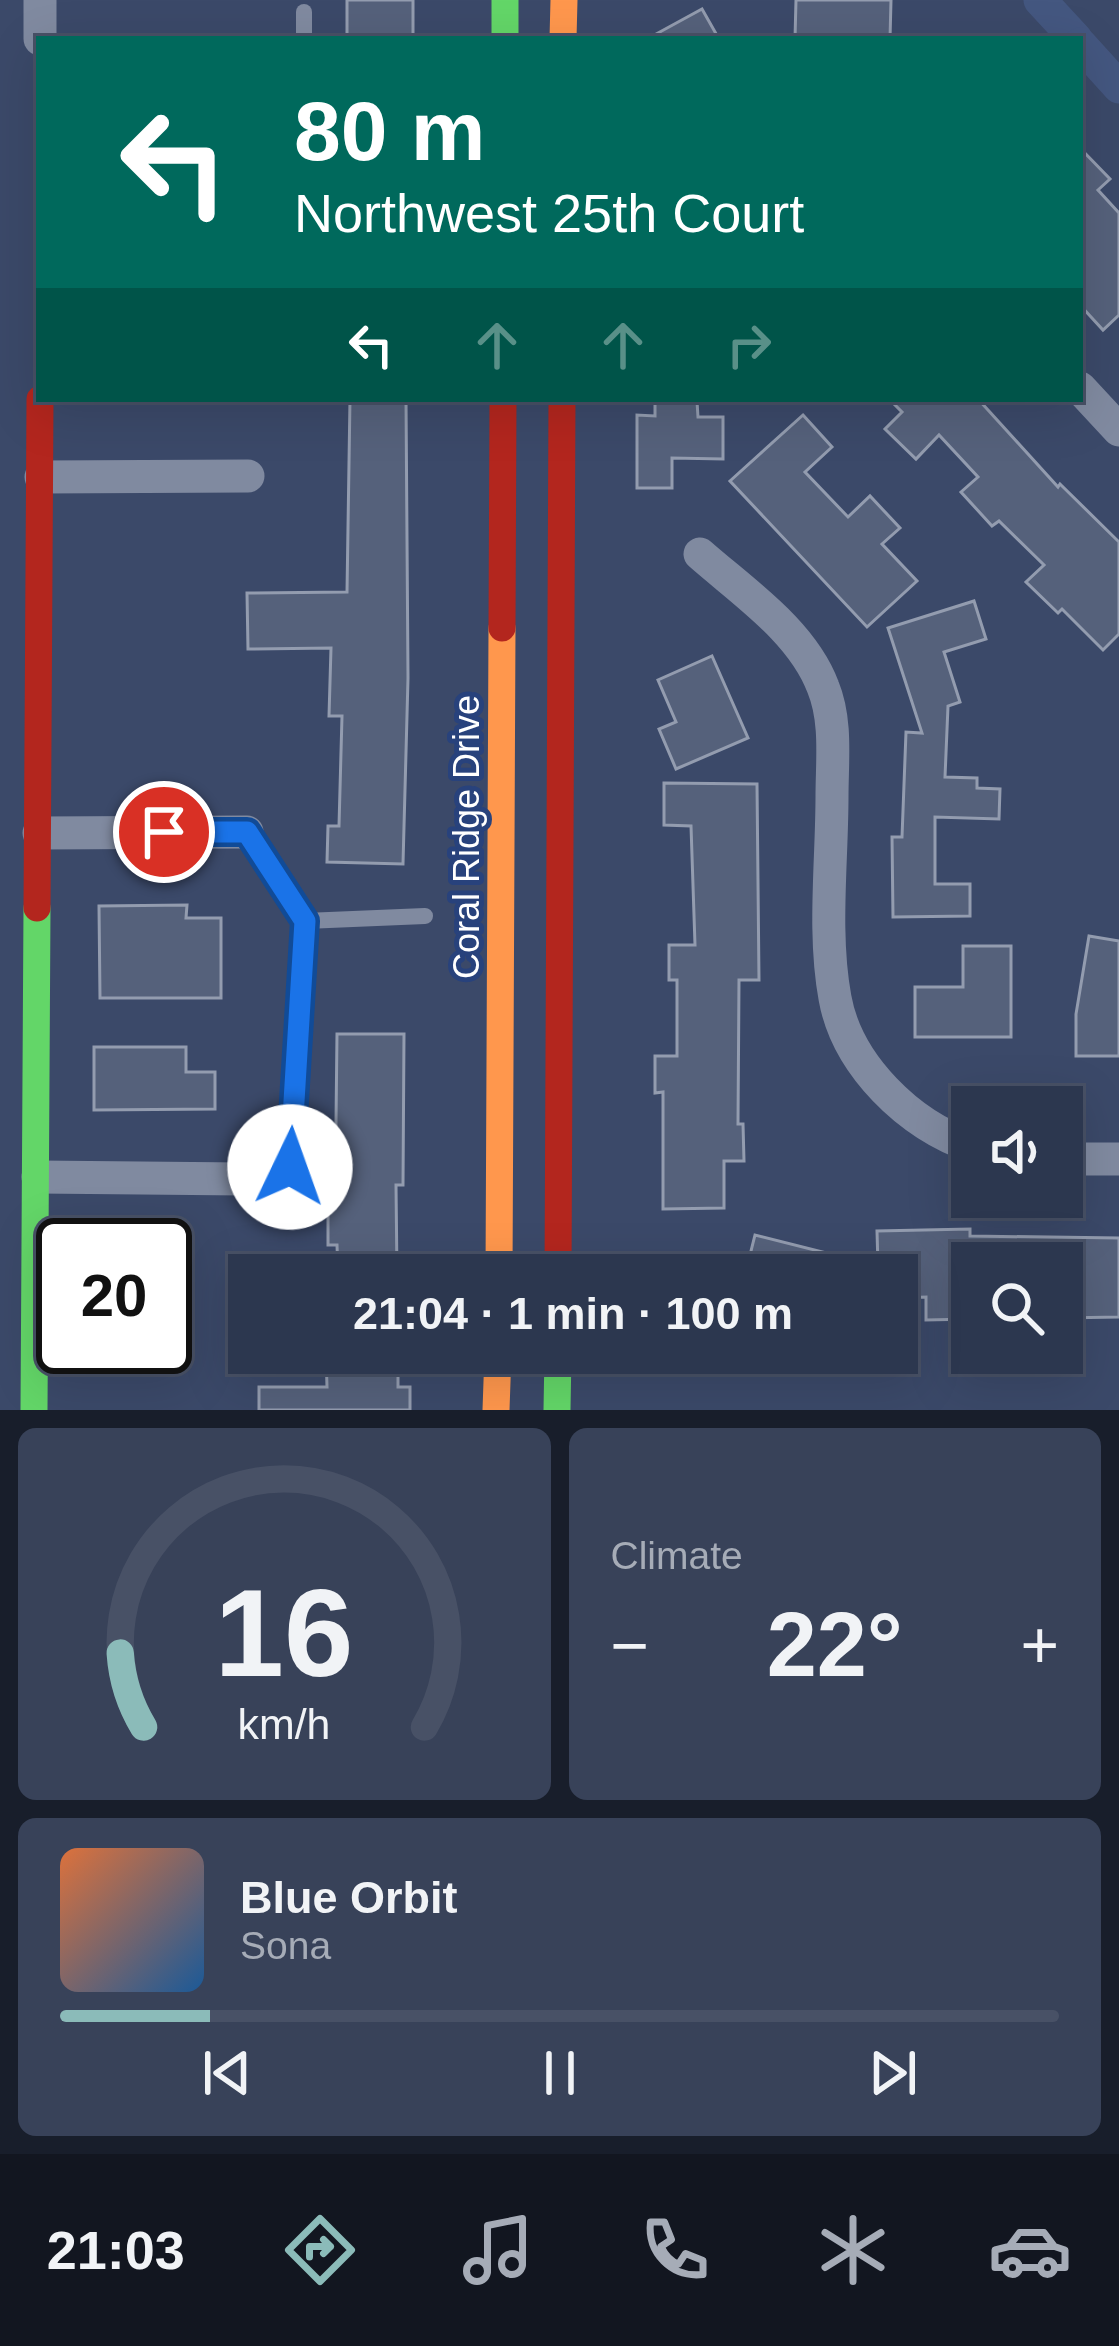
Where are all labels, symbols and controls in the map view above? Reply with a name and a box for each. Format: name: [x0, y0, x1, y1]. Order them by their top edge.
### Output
icon: left: [96, 84, 252, 240]
text: 80 m: [294, 84, 485, 178]
text: Northwest 25th Court: [294, 183, 804, 243]
icon: left: [338, 312, 404, 378]
icon: ahead: [464, 312, 530, 378]
icon: ahead: [590, 312, 656, 378]
icon: right: [716, 312, 782, 378]
street label: Coral Ridge Drive: [446, 695, 487, 979]
pin: [113, 781, 215, 883]
icon: arrive: [131, 799, 197, 865]
map controls: [951, 1086, 1083, 1374]
button: sound: [951, 1086, 1083, 1218]
position arrow: [227, 1104, 353, 1230]
speed limit sign: 20: [36, 1218, 192, 1374]
button: search: [951, 1242, 1083, 1374]
text: 21:04 · 1 min · 100 m: [353, 1288, 793, 1339]
text: Climate: [611, 1534, 743, 1577]
text: 16: [215, 1563, 354, 1702]
text: 22°: [767, 1595, 903, 1695]
text: −: [611, 1608, 649, 1682]
text: +: [1020, 1608, 1059, 1682]
text: km/h: [238, 1700, 331, 1748]
text: Blue Orbit: [240, 1872, 458, 1923]
text: Sona: [240, 1924, 331, 1967]
icon: previous: [194, 2040, 260, 2106]
icon: pause: [527, 2040, 593, 2106]
icon: next: [860, 2040, 926, 2106]
icon: directions: [278, 2208, 362, 2292]
icon: music: [456, 2208, 540, 2292]
icon: phone: [633, 2208, 717, 2292]
icon: climate: [811, 2208, 895, 2292]
icon: car: [988, 2208, 1072, 2292]
text: 21:03: [47, 2220, 185, 2280]

